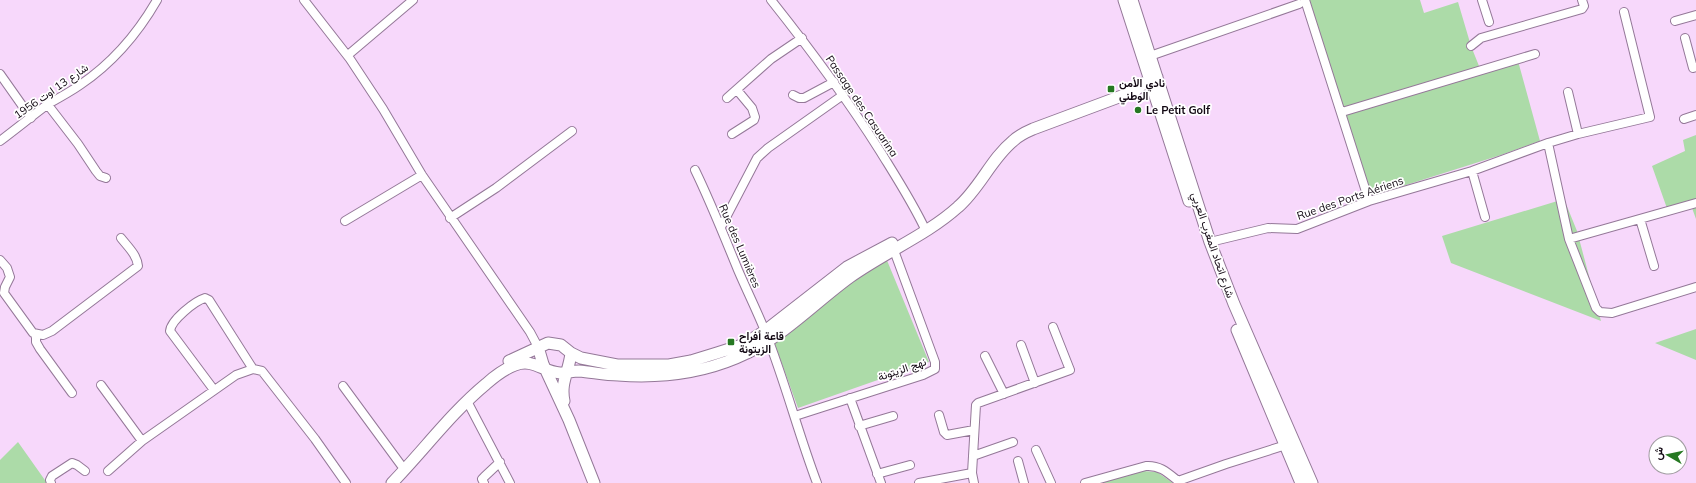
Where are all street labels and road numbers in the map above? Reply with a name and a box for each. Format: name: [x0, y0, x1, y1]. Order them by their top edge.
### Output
street label: Passage des Casuarina: [823, 53, 901, 159]
street label: شارع 13 اوت 1956: [11, 60, 92, 123]
street label: Rue des Ports Aériens: [1295, 173, 1405, 223]
street label: شارع اتحاد المغرب العربي: [1185, 190, 1238, 301]
street label: Rue des Lumières: [716, 202, 764, 290]
street label: نهج الزيتونة: [876, 354, 928, 385]

